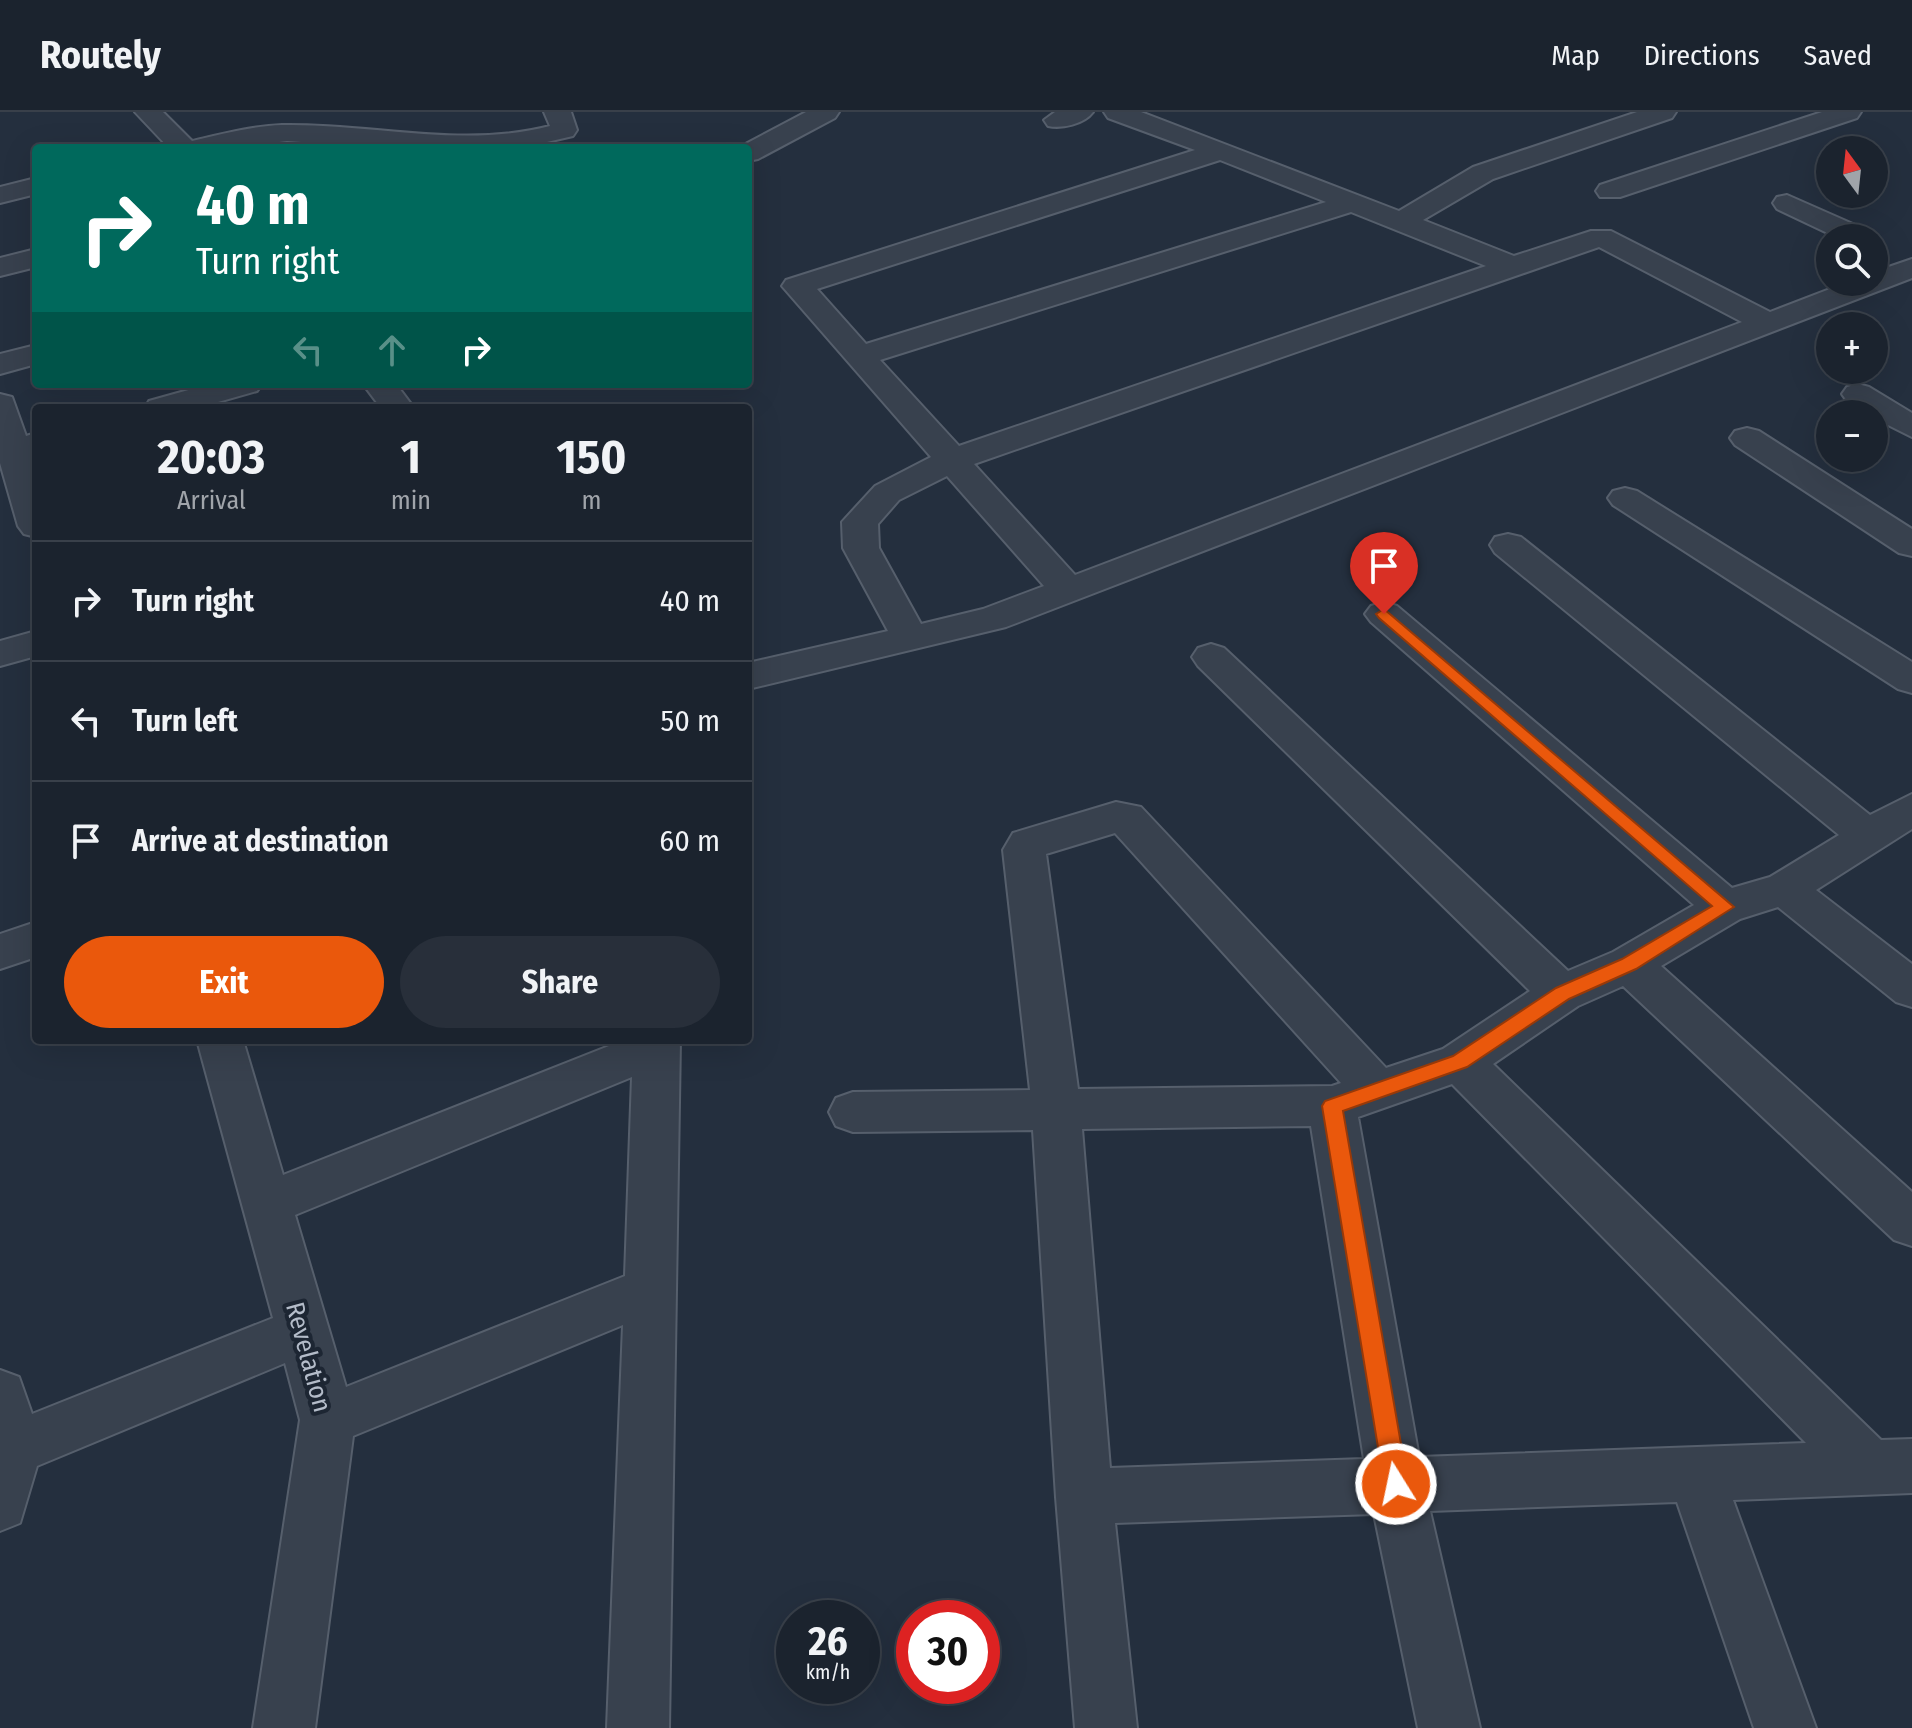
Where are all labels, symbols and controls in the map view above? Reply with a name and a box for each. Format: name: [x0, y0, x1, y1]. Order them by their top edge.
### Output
text: Routely: [40, 32, 161, 78]
text: Map: [1551, 39, 1600, 72]
text: Directions: [1644, 39, 1760, 72]
text: Saved: [1804, 39, 1872, 72]
north arrow: [1816, 136, 1888, 208]
map controls: [1816, 136, 1888, 472]
text: 40 m: [196, 172, 310, 239]
icon: right: [64, 176, 168, 280]
button: search: [1816, 224, 1888, 296]
text: Turn right: [196, 240, 339, 284]
button: +: [1816, 312, 1888, 384]
icon: left: [286, 328, 330, 372]
icon: ahead: [370, 328, 414, 372]
icon: right: [454, 328, 498, 372]
button: −: [1816, 400, 1888, 472]
text: 20:03: [157, 428, 265, 486]
text: 1: [401, 428, 421, 486]
text: 150: [556, 428, 627, 486]
text: Arrival: [177, 485, 246, 516]
text: min: [391, 485, 431, 516]
text: m: [581, 485, 601, 516]
pin: [1350, 532, 1418, 614]
icon: arrive: [1362, 544, 1406, 588]
icon: right: [64, 579, 108, 623]
text: Turn right: [132, 583, 254, 619]
text: 40 m: [660, 583, 720, 619]
icon: left: [64, 699, 108, 743]
text: Turn left: [132, 703, 238, 739]
text: 50 m: [660, 703, 720, 739]
icon: arrive: [64, 819, 108, 863]
text: Arrive at destination: [132, 823, 389, 859]
text: 60 m: [659, 823, 720, 859]
button: Exit: [64, 936, 384, 1028]
button: Share: [400, 936, 720, 1028]
street label: Revelation: [279, 1299, 338, 1416]
position arrow: [1354, 1442, 1438, 1526]
speed limit sign: 30: [896, 1600, 1000, 1704]
text: 26: [808, 1618, 848, 1666]
text: km/h: [806, 1660, 850, 1684]

